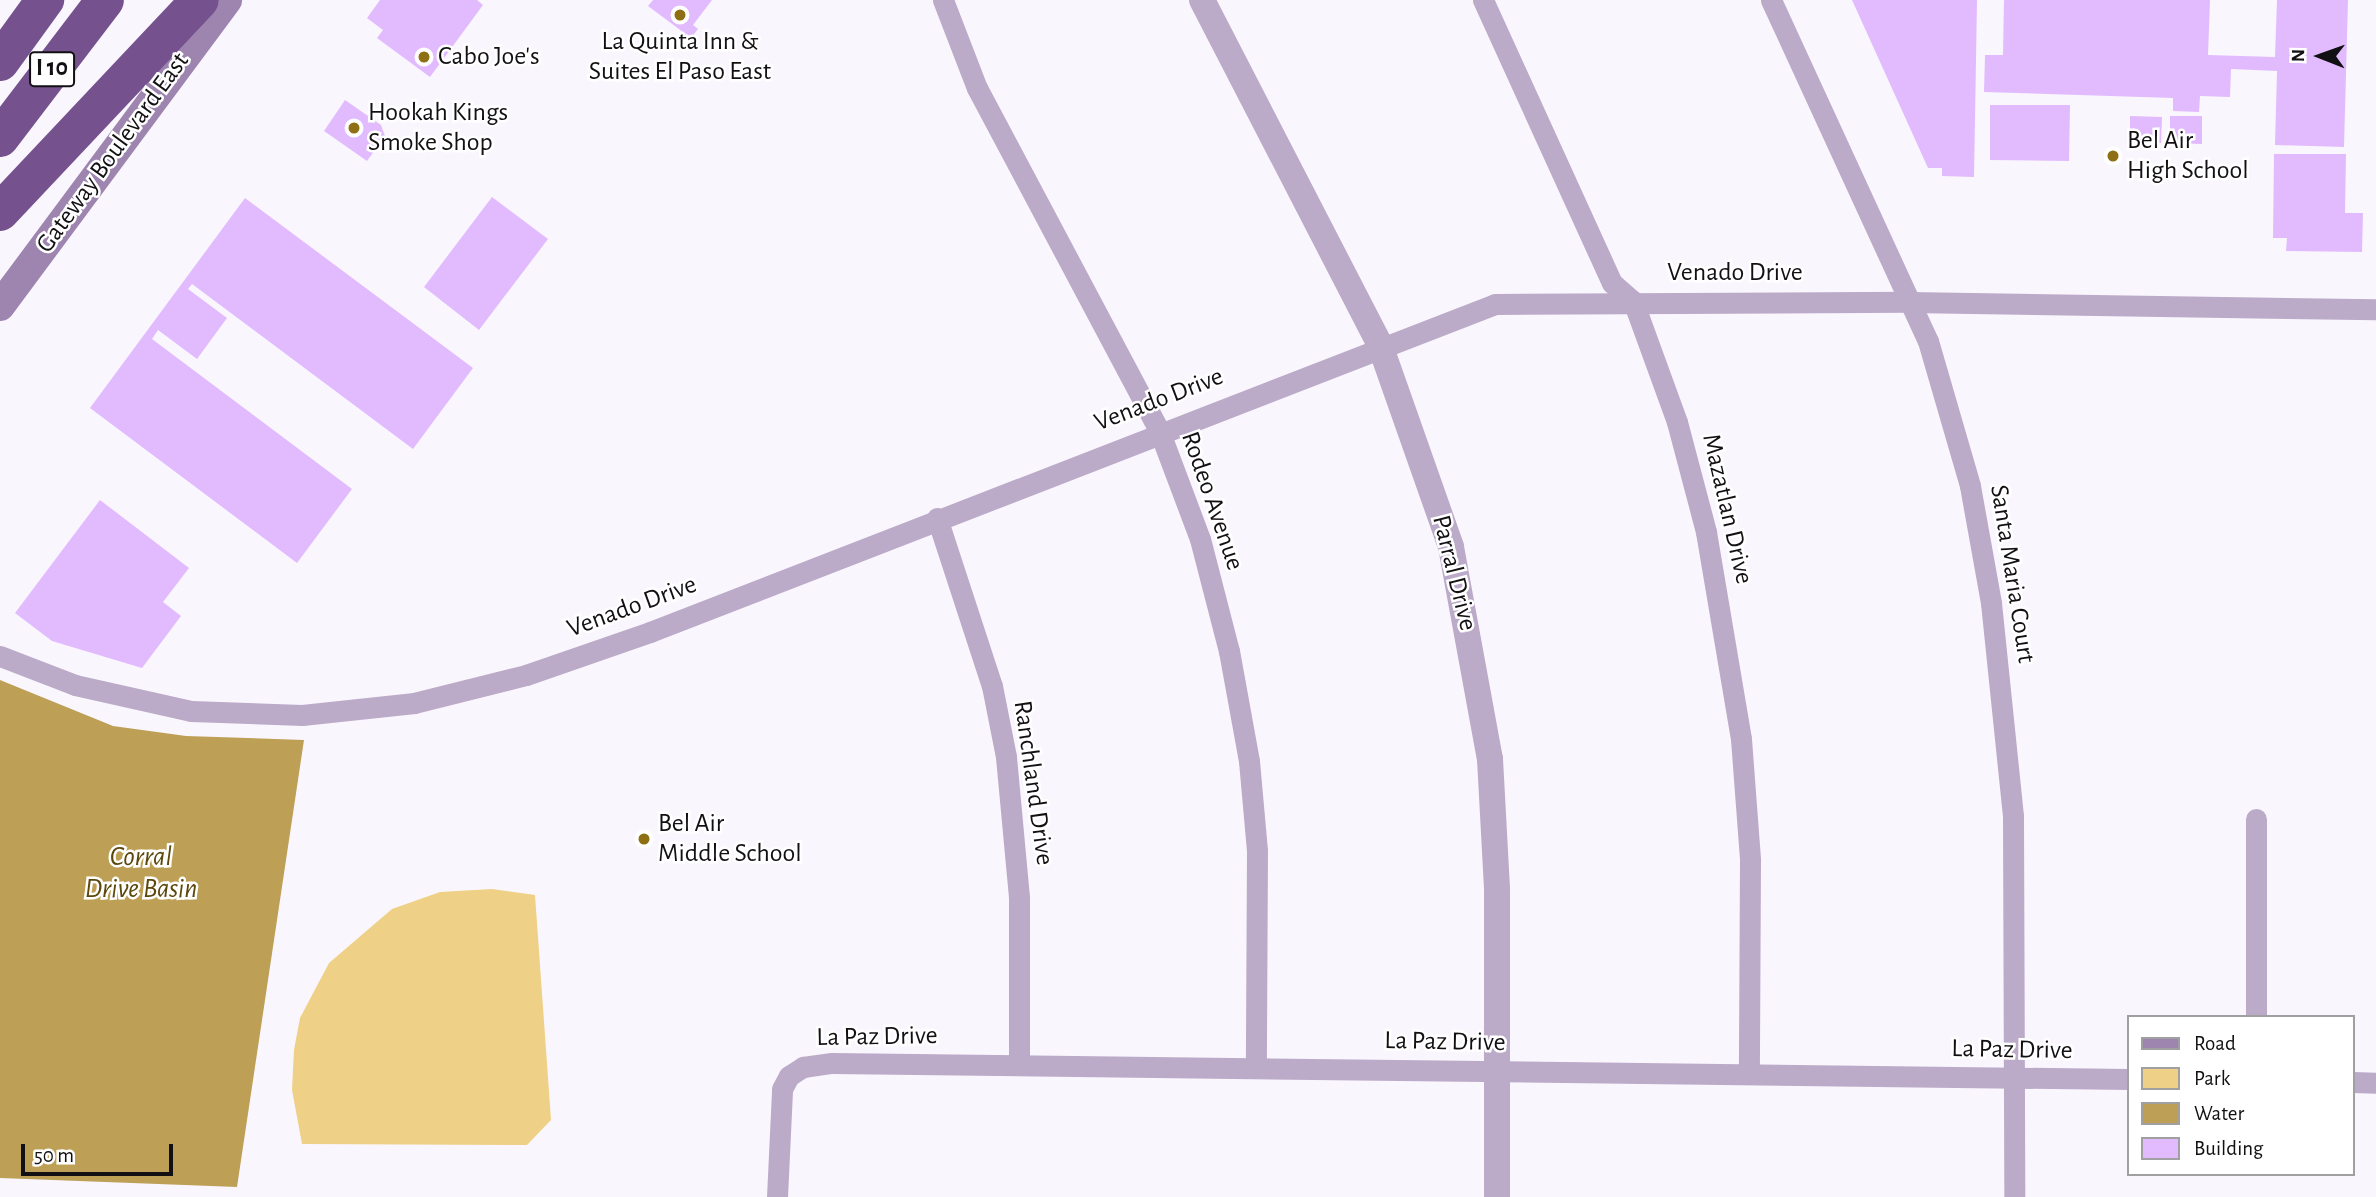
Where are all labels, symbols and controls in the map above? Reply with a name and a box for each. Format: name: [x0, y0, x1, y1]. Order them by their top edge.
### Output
marker: La Quinta Inn & Suites El Paso East: [672, 7, 688, 23]
north arrow: [2285, 21, 2355, 91]
place label: La Quinta Inn & Suites El Paso East: [589, 26, 771, 88]
place label: Cabo Joe's: [438, 41, 540, 73]
street label: Gateway Boulevard East: [30, 47, 196, 259]
road number: I 10: [28, 48, 76, 90]
marker: Cabo Joe's: [416, 49, 432, 65]
text: N: [2289, 49, 2308, 62]
place label: Hookah Kings Smoke Shop: [368, 97, 508, 158]
marker: Hookah Kings Smoke Shop: [346, 120, 362, 136]
place label: Bel Air High School: [2127, 125, 2249, 186]
marker: Bel Air High School: [2105, 148, 2121, 164]
street label: Venado Drive: [1667, 257, 1803, 289]
street label: Venado Drive: [1090, 361, 1228, 439]
street label: Rodeo Avenue: [1174, 428, 1250, 574]
street label: Mazatlan Drive: [1695, 431, 1759, 587]
street label: Santa Maria Court: [1983, 483, 2041, 665]
street label: Parral Drive: [1425, 512, 1483, 634]
street label: Venado Drive: [563, 569, 701, 645]
street label: Ranchland Drive: [1006, 699, 1060, 867]
place label: Bel Air Middle School: [658, 808, 802, 870]
marker: Bel Air Middle School: [636, 831, 652, 847]
water label: Corral Drive Basin: [85, 840, 197, 906]
legend: [2128, 1015, 2355, 1176]
street label: La Paz Drive: [816, 1020, 938, 1054]
street label: La Paz Drive: [1384, 1025, 1506, 1059]
street label: La Paz Drive: [1951, 1033, 2073, 1067]
text: Road: [2194, 1033, 2236, 1054]
text: Park: [2194, 1068, 2230, 1089]
text: Water: [2194, 1103, 2244, 1124]
scale bar: [24, 1130, 177, 1174]
text: Building: [2194, 1138, 2263, 1159]
text: 50 m: [34, 1145, 74, 1166]

